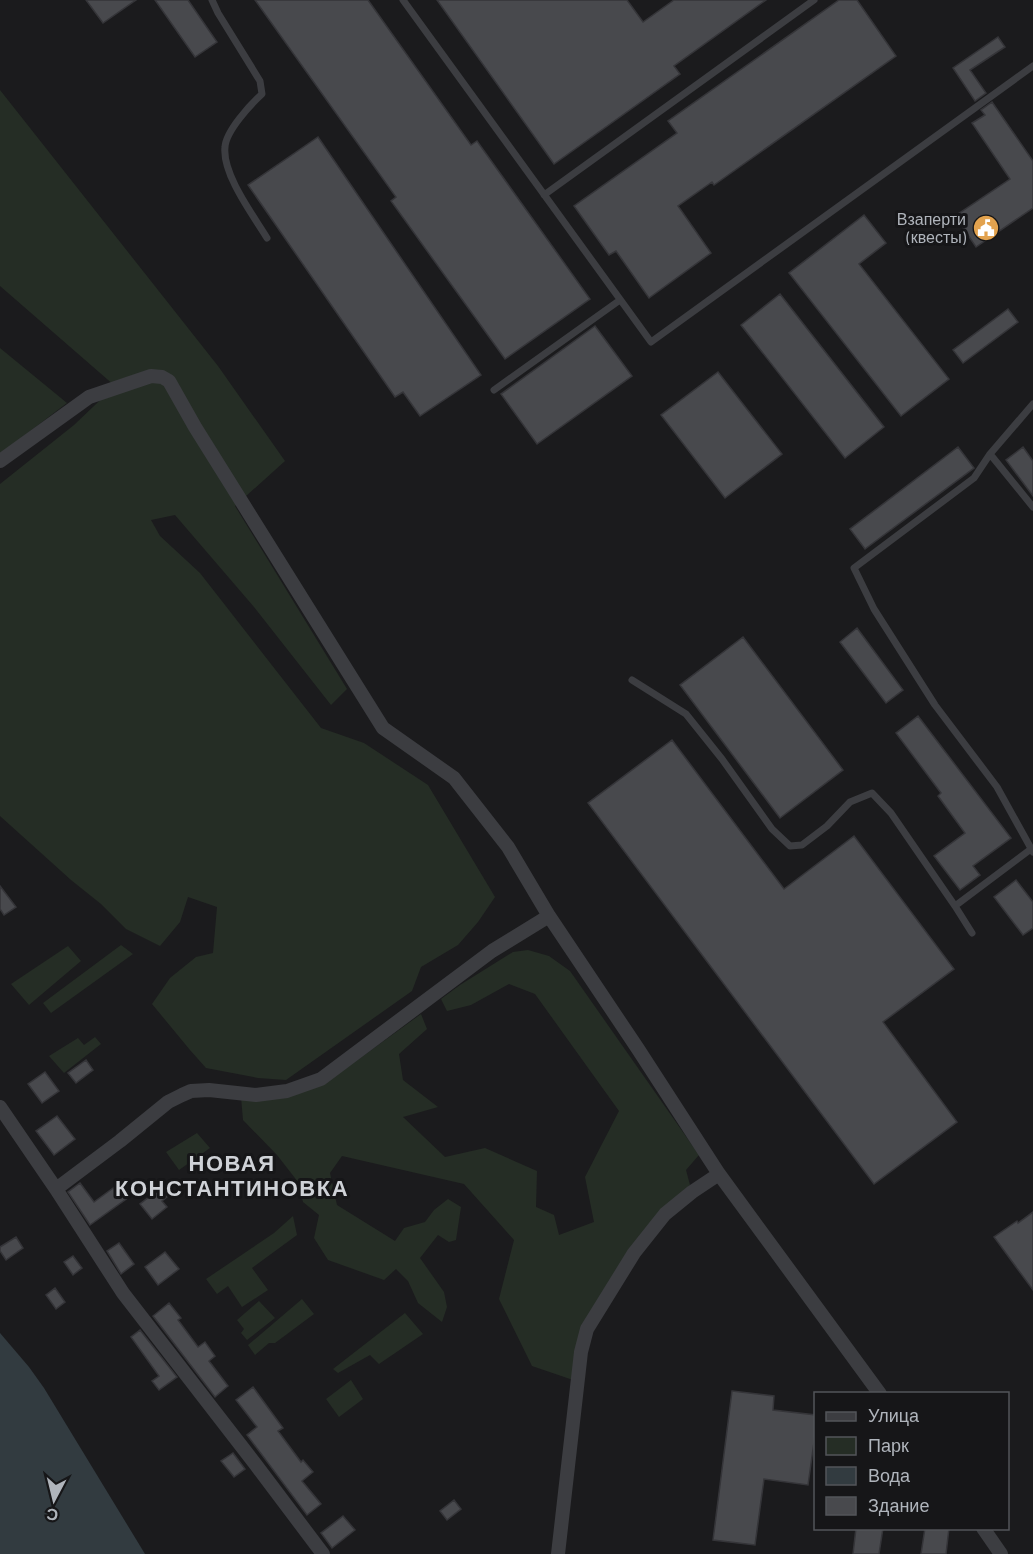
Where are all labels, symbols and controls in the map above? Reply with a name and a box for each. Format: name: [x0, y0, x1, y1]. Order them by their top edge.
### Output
place label: Взаперти (квесты): [897, 209, 967, 246]
public building icon: Взаперти (квесты): [971, 213, 1001, 243]
district label: НОВАЯ КОНСТАНТИНОВКА: [115, 1149, 349, 1200]
legend: [814, 1392, 1009, 1530]
text: Улица: [868, 1404, 920, 1426]
text: Парк: [868, 1434, 909, 1456]
text: Вода: [868, 1464, 911, 1486]
north arrow: [24, 1470, 84, 1530]
text: Здание: [868, 1494, 929, 1516]
text: С: [45, 1505, 59, 1526]

